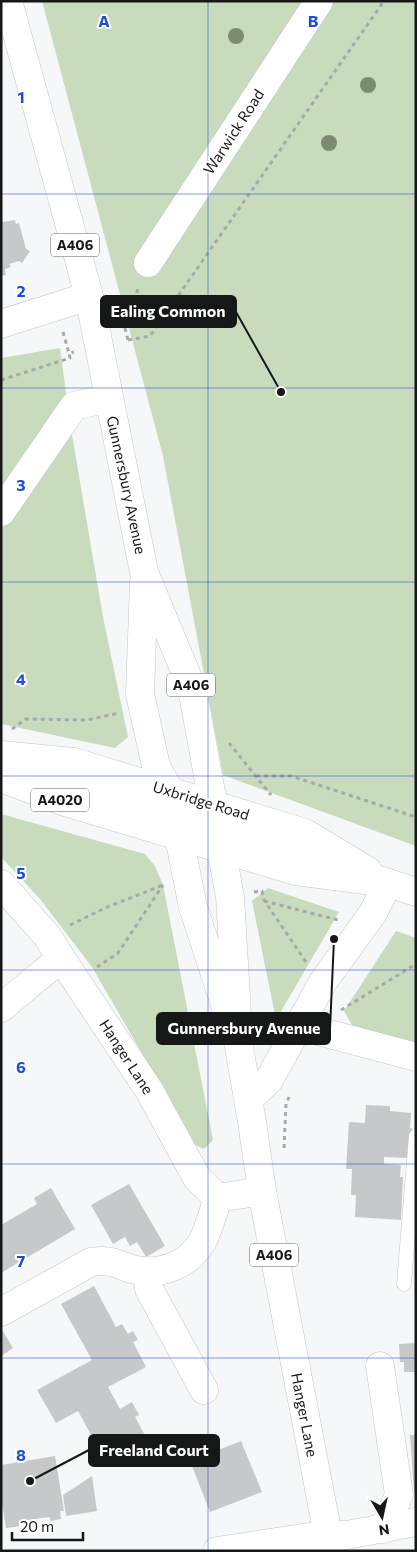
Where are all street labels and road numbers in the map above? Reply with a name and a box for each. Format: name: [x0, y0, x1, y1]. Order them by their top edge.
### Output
street label: Warwick Road: [199, 86, 267, 177]
road number: A406: [51, 234, 99, 256]
street label: Gunnersbury Avenue: [104, 414, 150, 556]
road number: A406: [167, 674, 215, 696]
street label: Uxbridge Road: [151, 777, 252, 823]
road number: A4020: [31, 788, 89, 812]
street label: Hanger Lane: [96, 1016, 158, 1097]
road number: A406: [250, 1244, 298, 1266]
street label: Hanger Lane: [288, 1371, 322, 1459]

